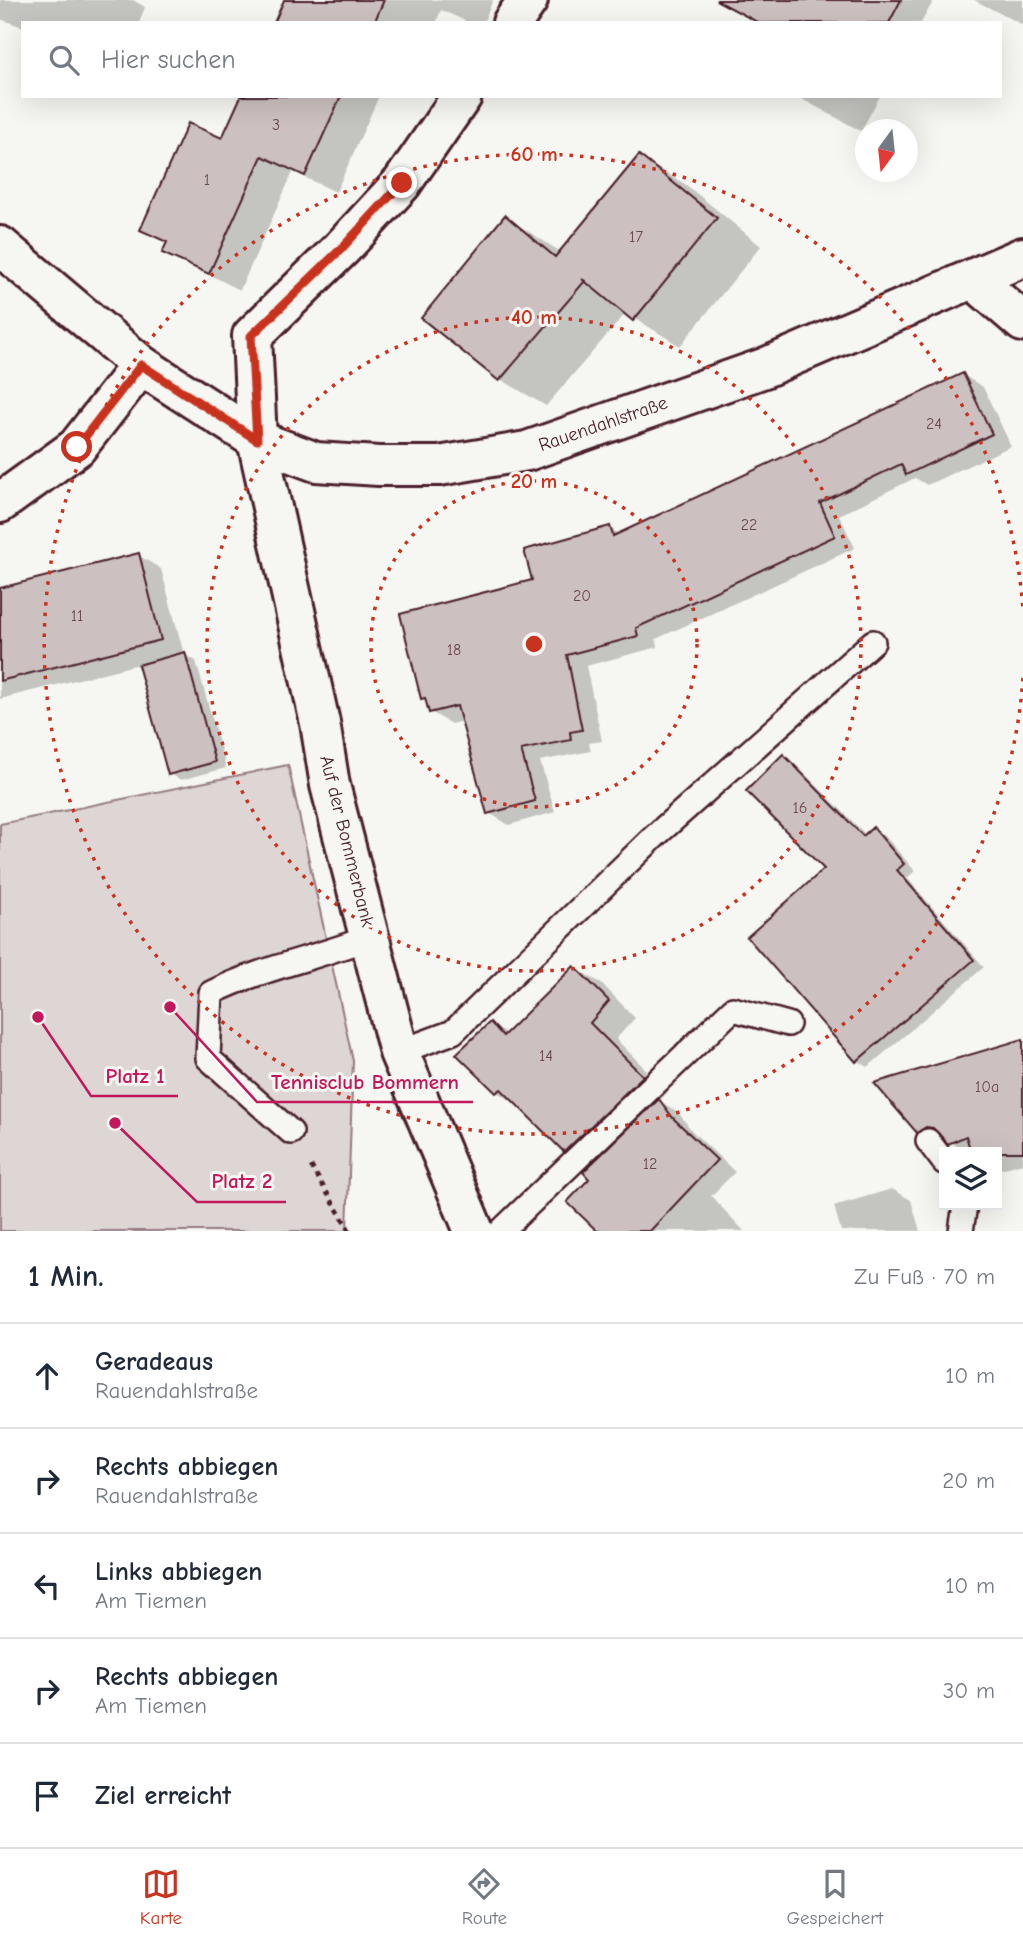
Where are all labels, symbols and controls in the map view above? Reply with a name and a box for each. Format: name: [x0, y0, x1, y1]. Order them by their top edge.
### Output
search box: [21, 21, 1002, 98]
icon: search: [45, 41, 83, 79]
text: Hier suchen: [101, 45, 236, 75]
house number: 3: [272, 116, 280, 134]
north arrow: [855, 119, 918, 182]
text: 60 m: [510, 142, 558, 166]
route end: [386, 167, 417, 198]
house number: 1: [204, 171, 210, 189]
house number: 17: [629, 228, 643, 246]
text: 40 m: [511, 305, 557, 329]
street label: Rauendahlstraße: [536, 392, 670, 456]
house number: 24: [926, 415, 942, 433]
route start: [61, 431, 92, 462]
text: 20 m: [511, 469, 557, 493]
house number: 22: [741, 516, 757, 534]
house number: 20: [573, 587, 591, 605]
house number: 11: [71, 607, 83, 625]
centre of rings: [522, 632, 546, 656]
house number: 18: [447, 641, 461, 659]
street label: Auf der Bommerbank: [315, 753, 379, 930]
house number: 16: [792, 799, 808, 817]
house number: 14: [539, 1047, 553, 1065]
callout: Platz 1: [91, 1054, 178, 1096]
callout: Tennisclub Bommern: [257, 1060, 473, 1102]
text: Platz 1: [106, 1064, 164, 1088]
text: Tennisclub Bommern: [271, 1070, 459, 1094]
house number: 10a: [975, 1078, 999, 1096]
map controls: [939, 1147, 1002, 1210]
button: layers: [939, 1147, 1002, 1210]
house number: 12: [643, 1155, 657, 1173]
callout: Platz 2: [197, 1160, 286, 1202]
text: Platz 2: [211, 1169, 273, 1193]
text: 1 Min.: [28, 1259, 104, 1294]
text: Zu Fuß · 70 m: [854, 1263, 995, 1290]
text: Geradeaus: [95, 1347, 213, 1377]
icon: ahead: [28, 1357, 66, 1395]
text: 10 m: [945, 1362, 995, 1389]
text: Rauendahlstraße: [95, 1377, 258, 1404]
text: Rechts abbiegen: [95, 1452, 278, 1482]
icon: right: [28, 1462, 66, 1500]
text: 20 m: [942, 1467, 995, 1494]
text: Rauendahlstraße: [95, 1482, 258, 1509]
text: Links abbiegen: [95, 1557, 262, 1587]
icon: left: [28, 1567, 66, 1605]
text: 10 m: [945, 1572, 995, 1599]
text: Am Tiemen: [95, 1587, 207, 1614]
text: Rechts abbiegen: [95, 1662, 278, 1692]
icon: right: [28, 1672, 66, 1710]
text: 30 m: [943, 1677, 995, 1704]
text: Am Tiemen: [95, 1692, 207, 1719]
icon: arrive: [28, 1777, 66, 1815]
text: Ziel erreicht: [95, 1781, 231, 1811]
tab: Karte: [140, 1865, 182, 1929]
tab: Route: [462, 1865, 507, 1929]
tab: Gespeichert: [786, 1865, 883, 1929]

